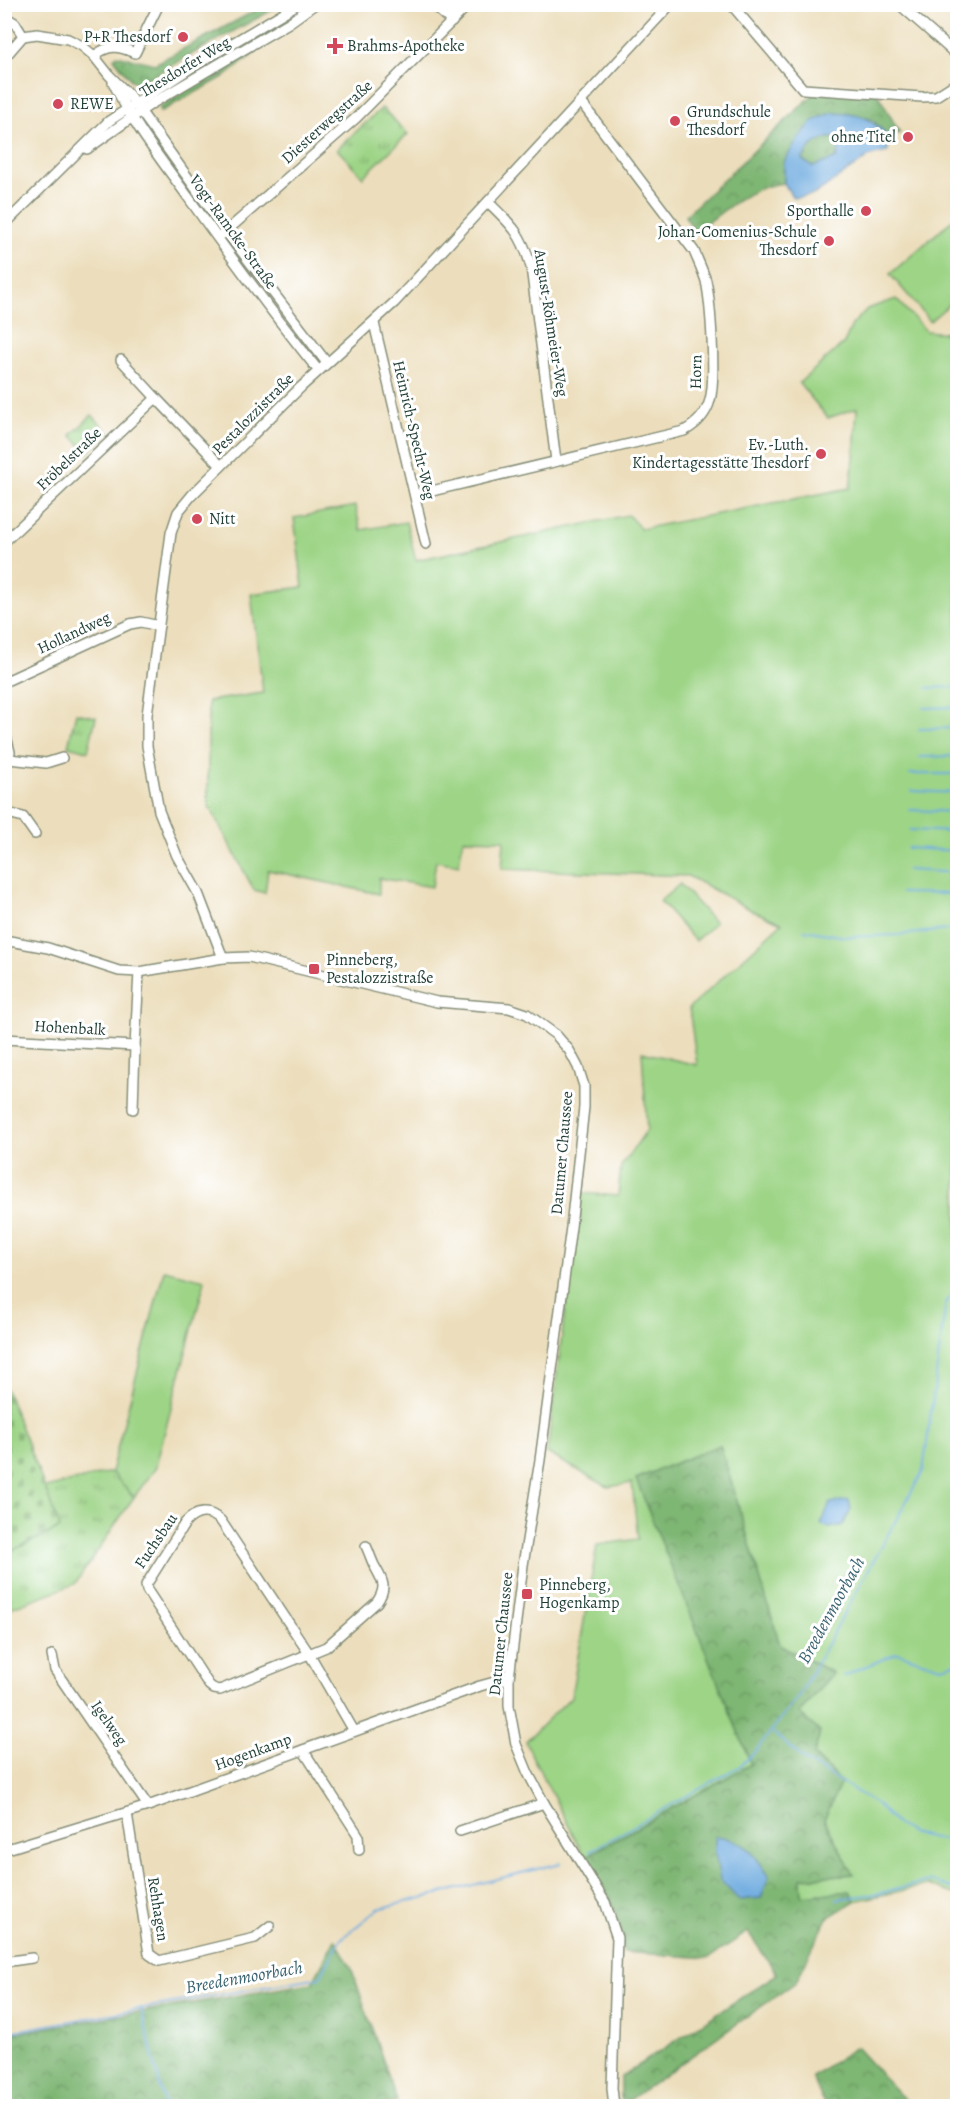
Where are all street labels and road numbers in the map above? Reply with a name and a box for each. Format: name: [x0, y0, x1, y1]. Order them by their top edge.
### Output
street label: Thesdorfer Weg: [135, 31, 235, 103]
street label: Diesterwegstraße: [277, 75, 377, 169]
street label: Vogt-Ramcke-Straße: [183, 169, 282, 294]
street label: August-Röhmeier-Weg: [528, 247, 574, 398]
street label: Horn: [685, 354, 707, 389]
street label: Heinrich-Specht-Weg: [387, 358, 441, 502]
street label: Pestalozzistraße: [207, 368, 299, 460]
street label: Fröbelstraße: [32, 422, 106, 496]
street label: Hollandweg: [34, 606, 114, 660]
street label: Hohenbalk: [34, 1015, 106, 1041]
street label: Datumer Chaussee: [546, 1090, 578, 1216]
street label: Fuchsbau: [129, 1509, 183, 1573]
street label: Datumer Chaussee: [484, 1571, 518, 1697]
street label: Igelweg: [85, 1696, 133, 1750]
street label: Hogenkamp: [211, 1728, 295, 1776]
street label: Rehhagen: [142, 1875, 174, 1943]

